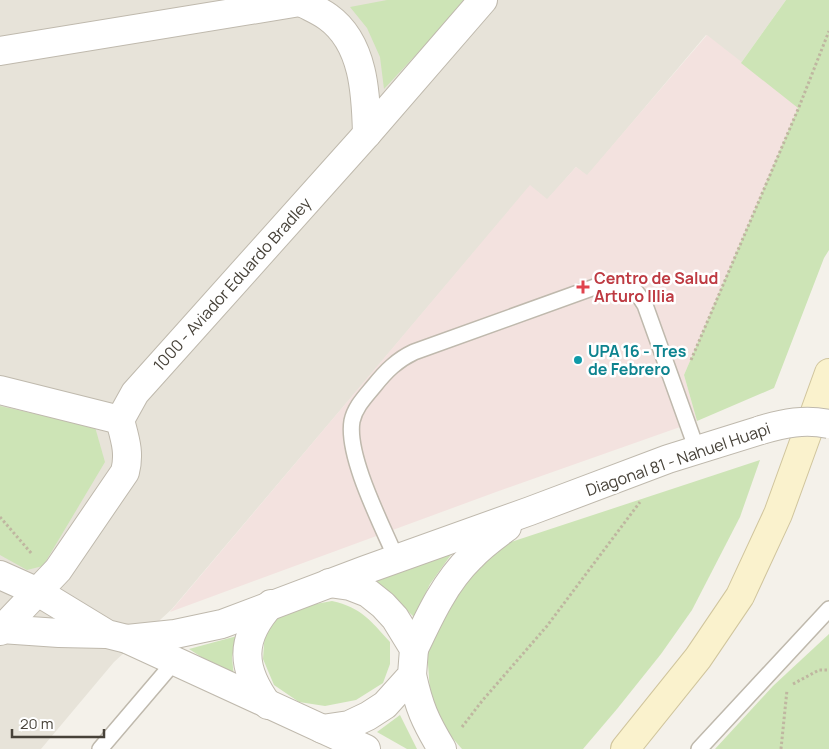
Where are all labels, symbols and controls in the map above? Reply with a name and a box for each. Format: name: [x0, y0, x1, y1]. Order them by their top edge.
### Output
street label: 1000 - Aviador Eduardo Bradley: [148, 192, 316, 376]
place label: Centro de Salud Arturo Illia: [594, 267, 718, 307]
marker: Centro de Salud Arturo Illia: [576, 280, 590, 294]
place label: UPA 16 - Tres de Febrero: [588, 340, 687, 380]
marker: UPA 16 - Tres de Febrero: [572, 354, 584, 366]
street label: Diagonal 81 - Nahuel Huapi: [583, 417, 773, 501]
scale bar: [12, 706, 105, 738]
text: 20 m: [20, 713, 53, 734]

